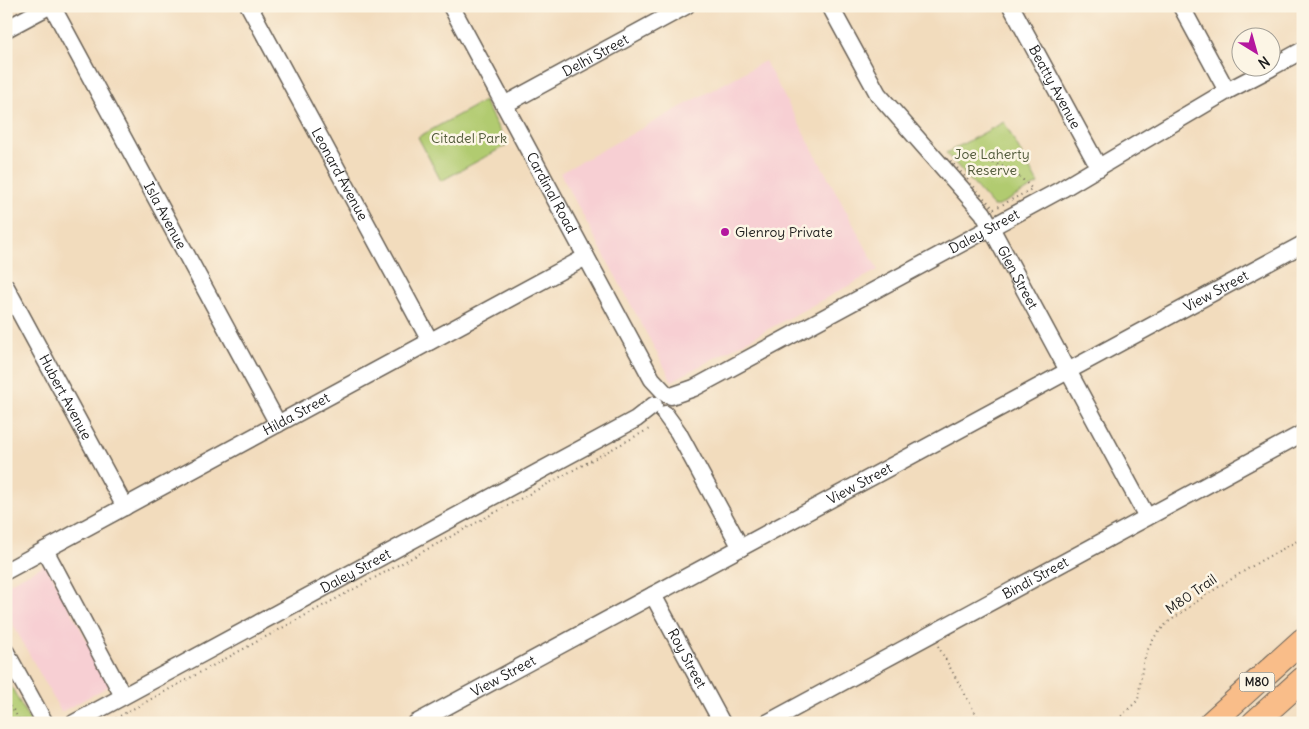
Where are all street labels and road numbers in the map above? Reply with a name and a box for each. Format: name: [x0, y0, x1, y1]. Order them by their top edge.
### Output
street label: Delhi Street: [559, 30, 632, 81]
street label: Beatty Avenue: [1025, 42, 1085, 132]
street label: Leonard Avenue: [307, 125, 372, 224]
street label: Cardinal Road: [522, 149, 581, 236]
street label: Isla Avenue: [140, 179, 191, 252]
street label: Daley Street: [946, 205, 1022, 257]
street label: Glen Street: [993, 242, 1042, 312]
street label: View Street: [1180, 266, 1252, 316]
street label: Hubert Avenue: [35, 351, 96, 443]
street label: Hilda Street: [260, 388, 333, 439]
street label: View Street: [824, 459, 895, 508]
street label: Daley Street: [317, 544, 394, 597]
street label: Bindi Street: [999, 553, 1072, 603]
street label: M80 Trail: [1162, 570, 1220, 618]
street label: Roy Street: [664, 625, 711, 692]
street label: View Street: [468, 651, 539, 701]
road number: M80: [1240, 672, 1274, 692]

